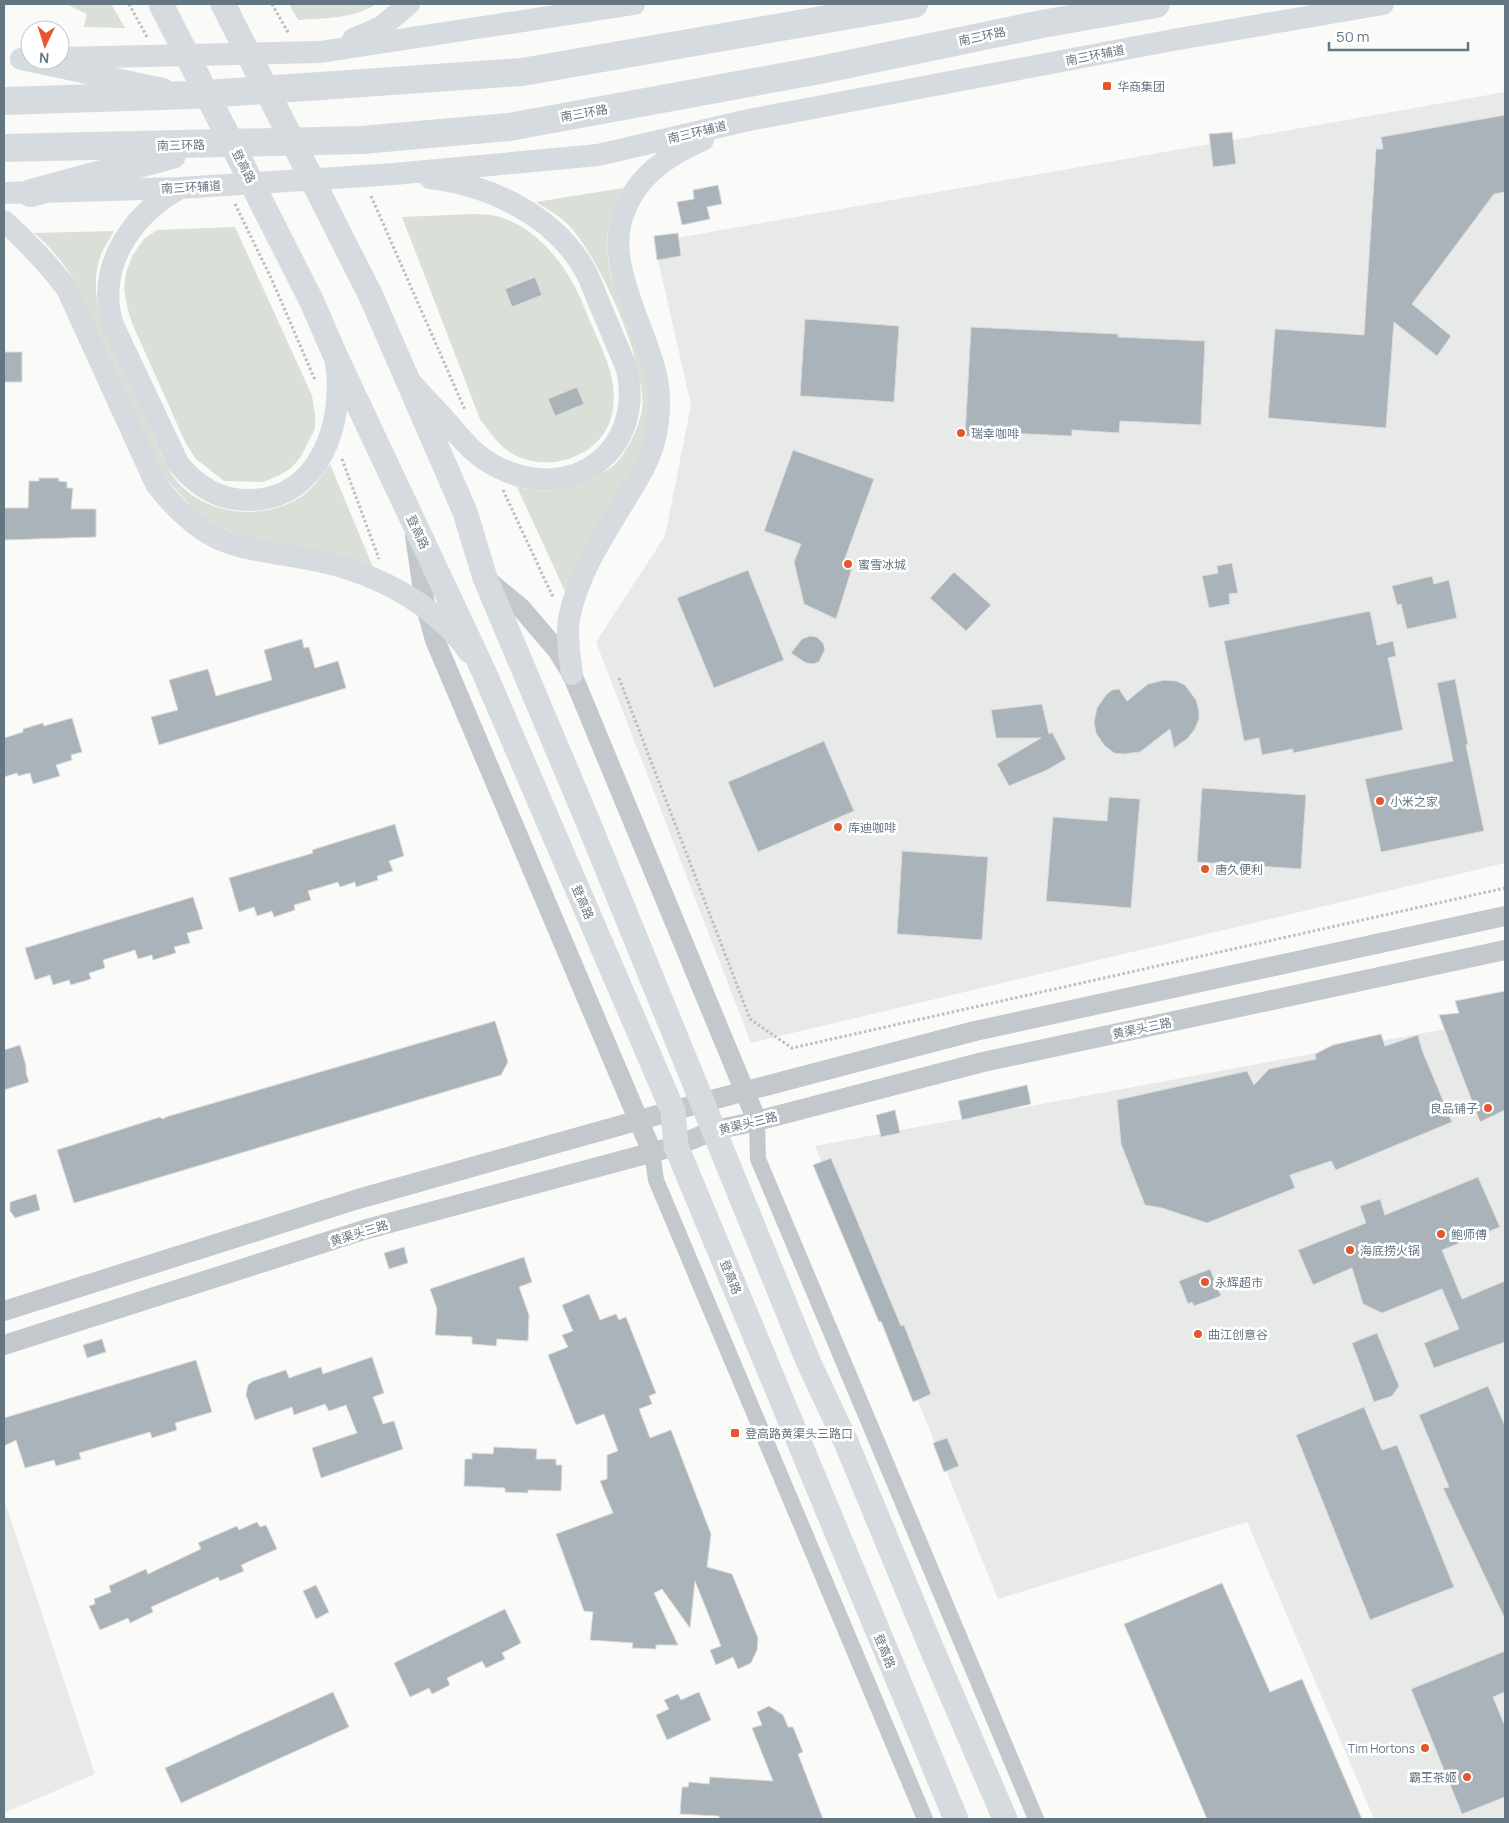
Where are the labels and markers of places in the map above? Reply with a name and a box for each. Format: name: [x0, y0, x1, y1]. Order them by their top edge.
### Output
place label: 华商集团: [1117, 78, 1165, 95]
marker: 华商集团: [1101, 80, 1113, 92]
place label: 瑞幸咖啡: [971, 425, 1019, 442]
marker: 瑞幸咖啡: [955, 427, 967, 439]
place label: 蜜雪冰城: [858, 556, 906, 573]
marker: 蜜雪冰城: [842, 558, 854, 570]
place label: 小米之家: [1390, 793, 1438, 810]
marker: 小米之家: [1374, 795, 1386, 807]
place label: 库迪咖啡: [848, 819, 896, 836]
marker: 库迪咖啡: [832, 821, 844, 833]
place label: 唐久便利: [1215, 861, 1263, 878]
marker: 唐久便利: [1199, 863, 1211, 875]
place label: 良品铺子: [1430, 1100, 1478, 1117]
marker: 良品铺子: [1482, 1102, 1494, 1114]
place label: 鲍师傅: [1451, 1226, 1487, 1243]
marker: 鲍师傅: [1435, 1228, 1447, 1240]
place label: 海底捞火锅: [1360, 1242, 1420, 1259]
marker: 海底捞火锅: [1344, 1244, 1356, 1256]
place label: 永辉超市: [1215, 1274, 1263, 1291]
marker: 永辉超市: [1199, 1276, 1211, 1288]
place label: 曲江创意谷: [1208, 1326, 1268, 1343]
marker: 曲江创意谷: [1192, 1328, 1204, 1340]
place label: 登高路黄渠头三路口: [745, 1425, 853, 1442]
marker: 登高路黄渠头三路口: [729, 1427, 741, 1439]
place label: Tim Hortons: [1348, 1740, 1415, 1757]
marker: Tim Hortons: [1419, 1742, 1431, 1754]
place label: 霸王茶姬: [1409, 1769, 1457, 1786]
marker: 霸王茶姬: [1461, 1771, 1473, 1783]

